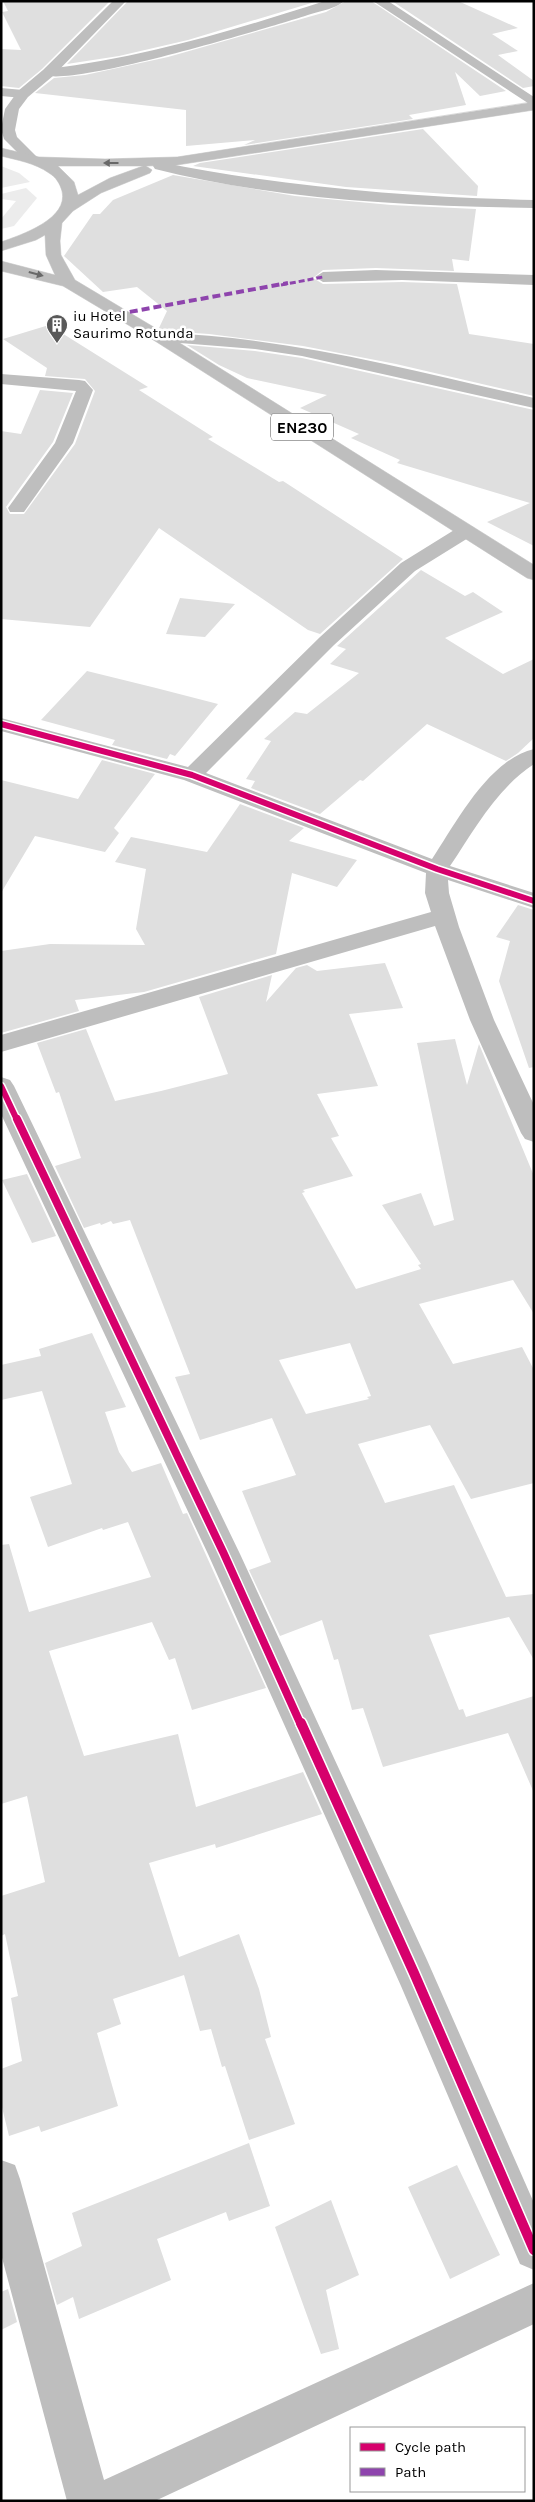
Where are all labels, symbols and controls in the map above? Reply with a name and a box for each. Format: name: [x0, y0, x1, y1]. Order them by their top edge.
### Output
one-way arrow: [103, 159, 119, 167]
one-way arrow: [28, 270, 43, 278]
place label: iu Hotel Saurimo Rotunda: [73, 307, 193, 342]
building icon: iu Hotel Saurimo Rotunda: [45, 313, 69, 344]
road number: EN230: [271, 414, 333, 441]
legend: [350, 2427, 525, 2492]
text: Cycle path: [395, 2438, 466, 2456]
text: Path: [395, 2463, 426, 2481]

